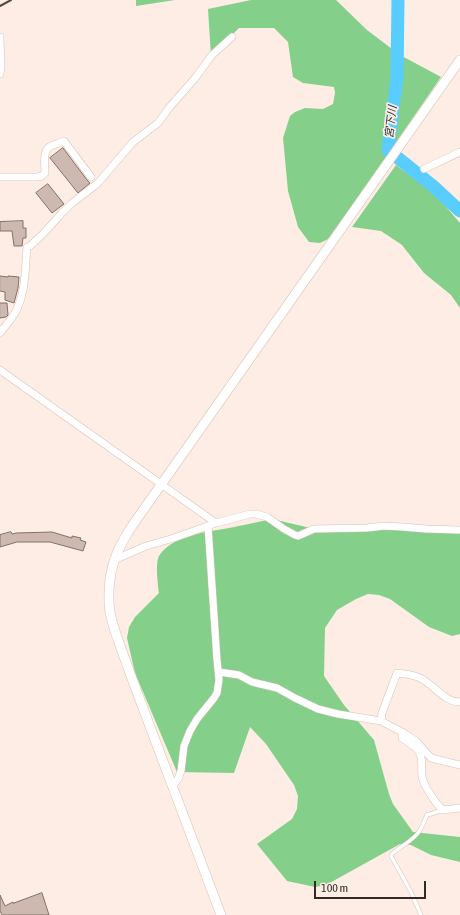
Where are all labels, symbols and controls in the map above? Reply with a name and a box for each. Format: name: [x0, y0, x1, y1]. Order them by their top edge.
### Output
water label: 宮下川: [382, 105, 400, 139]
scale bar: [316, 873, 428, 899]
text: 100 m: [321, 881, 348, 895]

